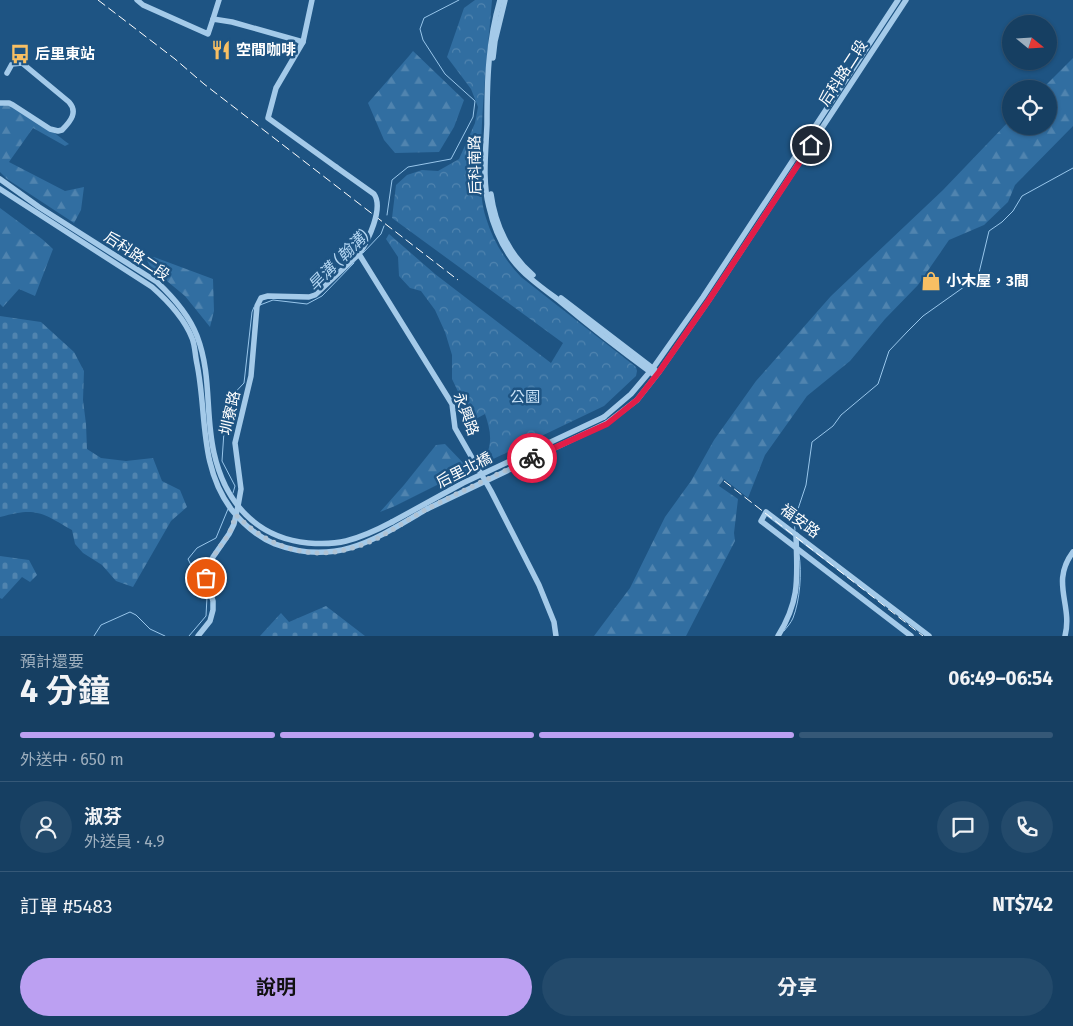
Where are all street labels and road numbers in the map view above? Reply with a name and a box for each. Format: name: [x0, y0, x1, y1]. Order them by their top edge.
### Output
street label: 后科路二段: [815, 37, 871, 109]
street label: 后科南路: [465, 135, 485, 195]
street label: 后科路二段: [101, 228, 173, 284]
street label: 圳寮路: [216, 389, 244, 437]
street label: 永興路: [450, 390, 482, 438]
street label: 后里北橋: [433, 448, 495, 492]
street label: 福安路: [777, 500, 823, 542]

